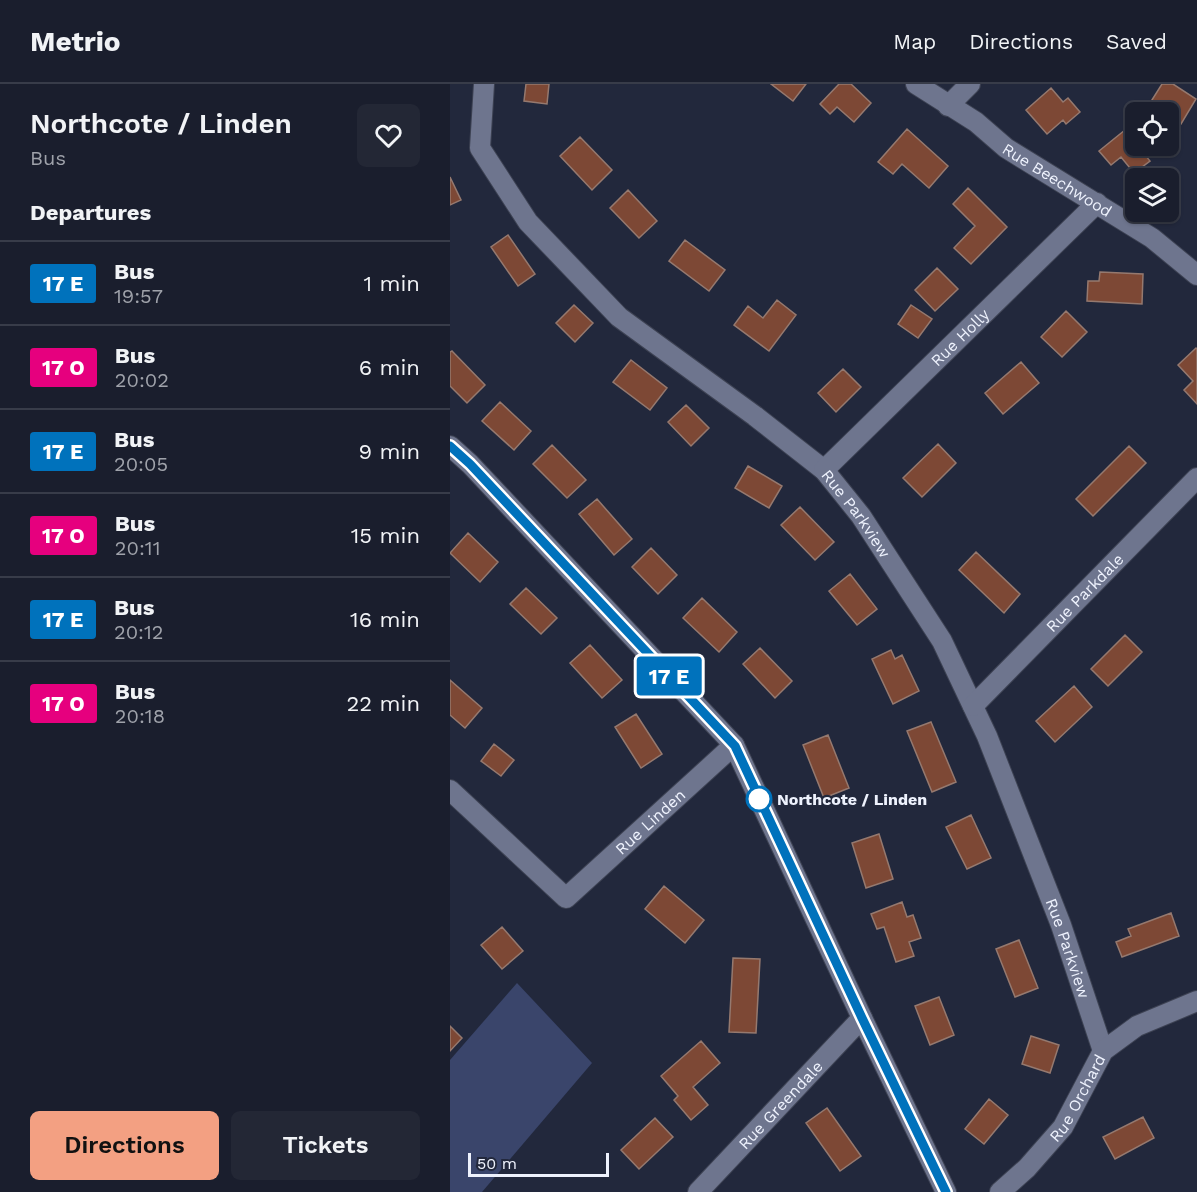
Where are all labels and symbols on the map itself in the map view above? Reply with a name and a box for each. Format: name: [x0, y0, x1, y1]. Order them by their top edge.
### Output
street label: Rue Beechwood: [999, 139, 1116, 221]
street label: Rue Holly: [927, 304, 993, 370]
street label: Rue Parkview: [818, 466, 895, 561]
street label: Rue Parkdale: [1042, 549, 1127, 636]
line badge: 17 E: [627, 656, 711, 696]
street label: Rue Linden: [611, 785, 689, 858]
marker: Northcote / Linden: [746, 786, 772, 812]
place label: Northcote / Linden: [777, 790, 927, 809]
street label: Rue Parkview: [1042, 895, 1094, 1001]
street label: Rue Orchard: [1045, 1051, 1109, 1146]
street label: Rue Greendale: [734, 1056, 827, 1153]
scale bar: [468, 1150, 609, 1178]

